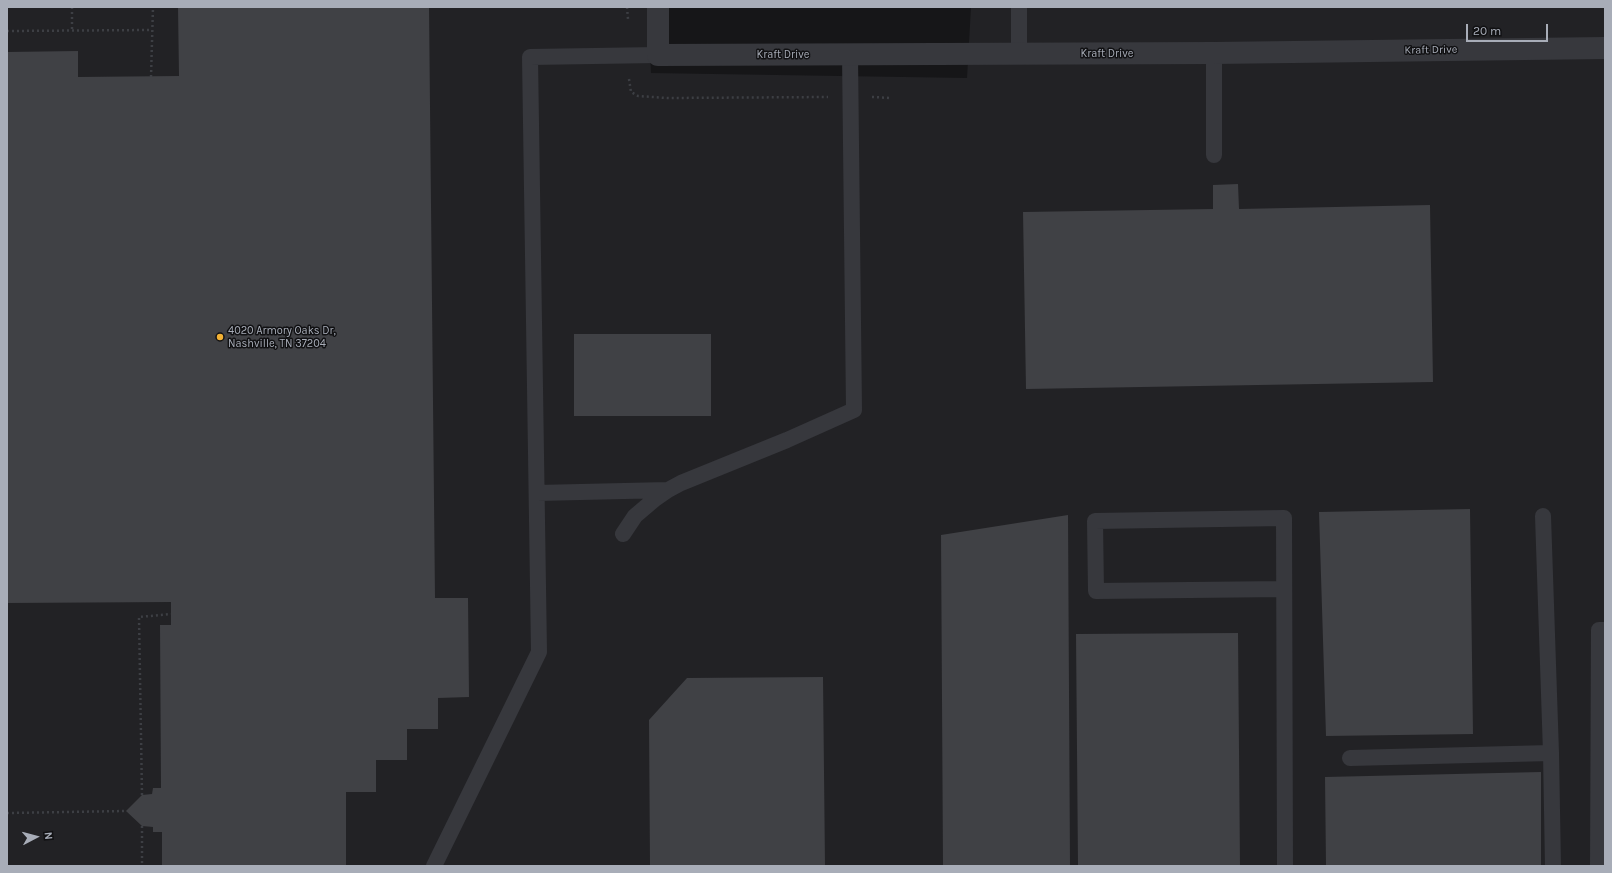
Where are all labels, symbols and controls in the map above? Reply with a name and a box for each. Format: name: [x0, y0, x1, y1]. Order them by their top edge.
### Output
scale bar: [1468, 16, 1550, 42]
text: 20 m: [1473, 24, 1501, 38]
street label: Kraft Drive: [1404, 43, 1458, 57]
street label: Kraft Drive: [1081, 47, 1133, 61]
street label: Kraft Drive: [757, 48, 809, 62]
place label: 4020 Armory Oaks Dr, Nashville, TN 37204: [228, 324, 336, 350]
marker: 4020 Armory Oaks Dr, Nashville, TN 37204: [215, 332, 225, 342]
north arrow: [16, 817, 56, 857]
text: N: [42, 831, 55, 840]

